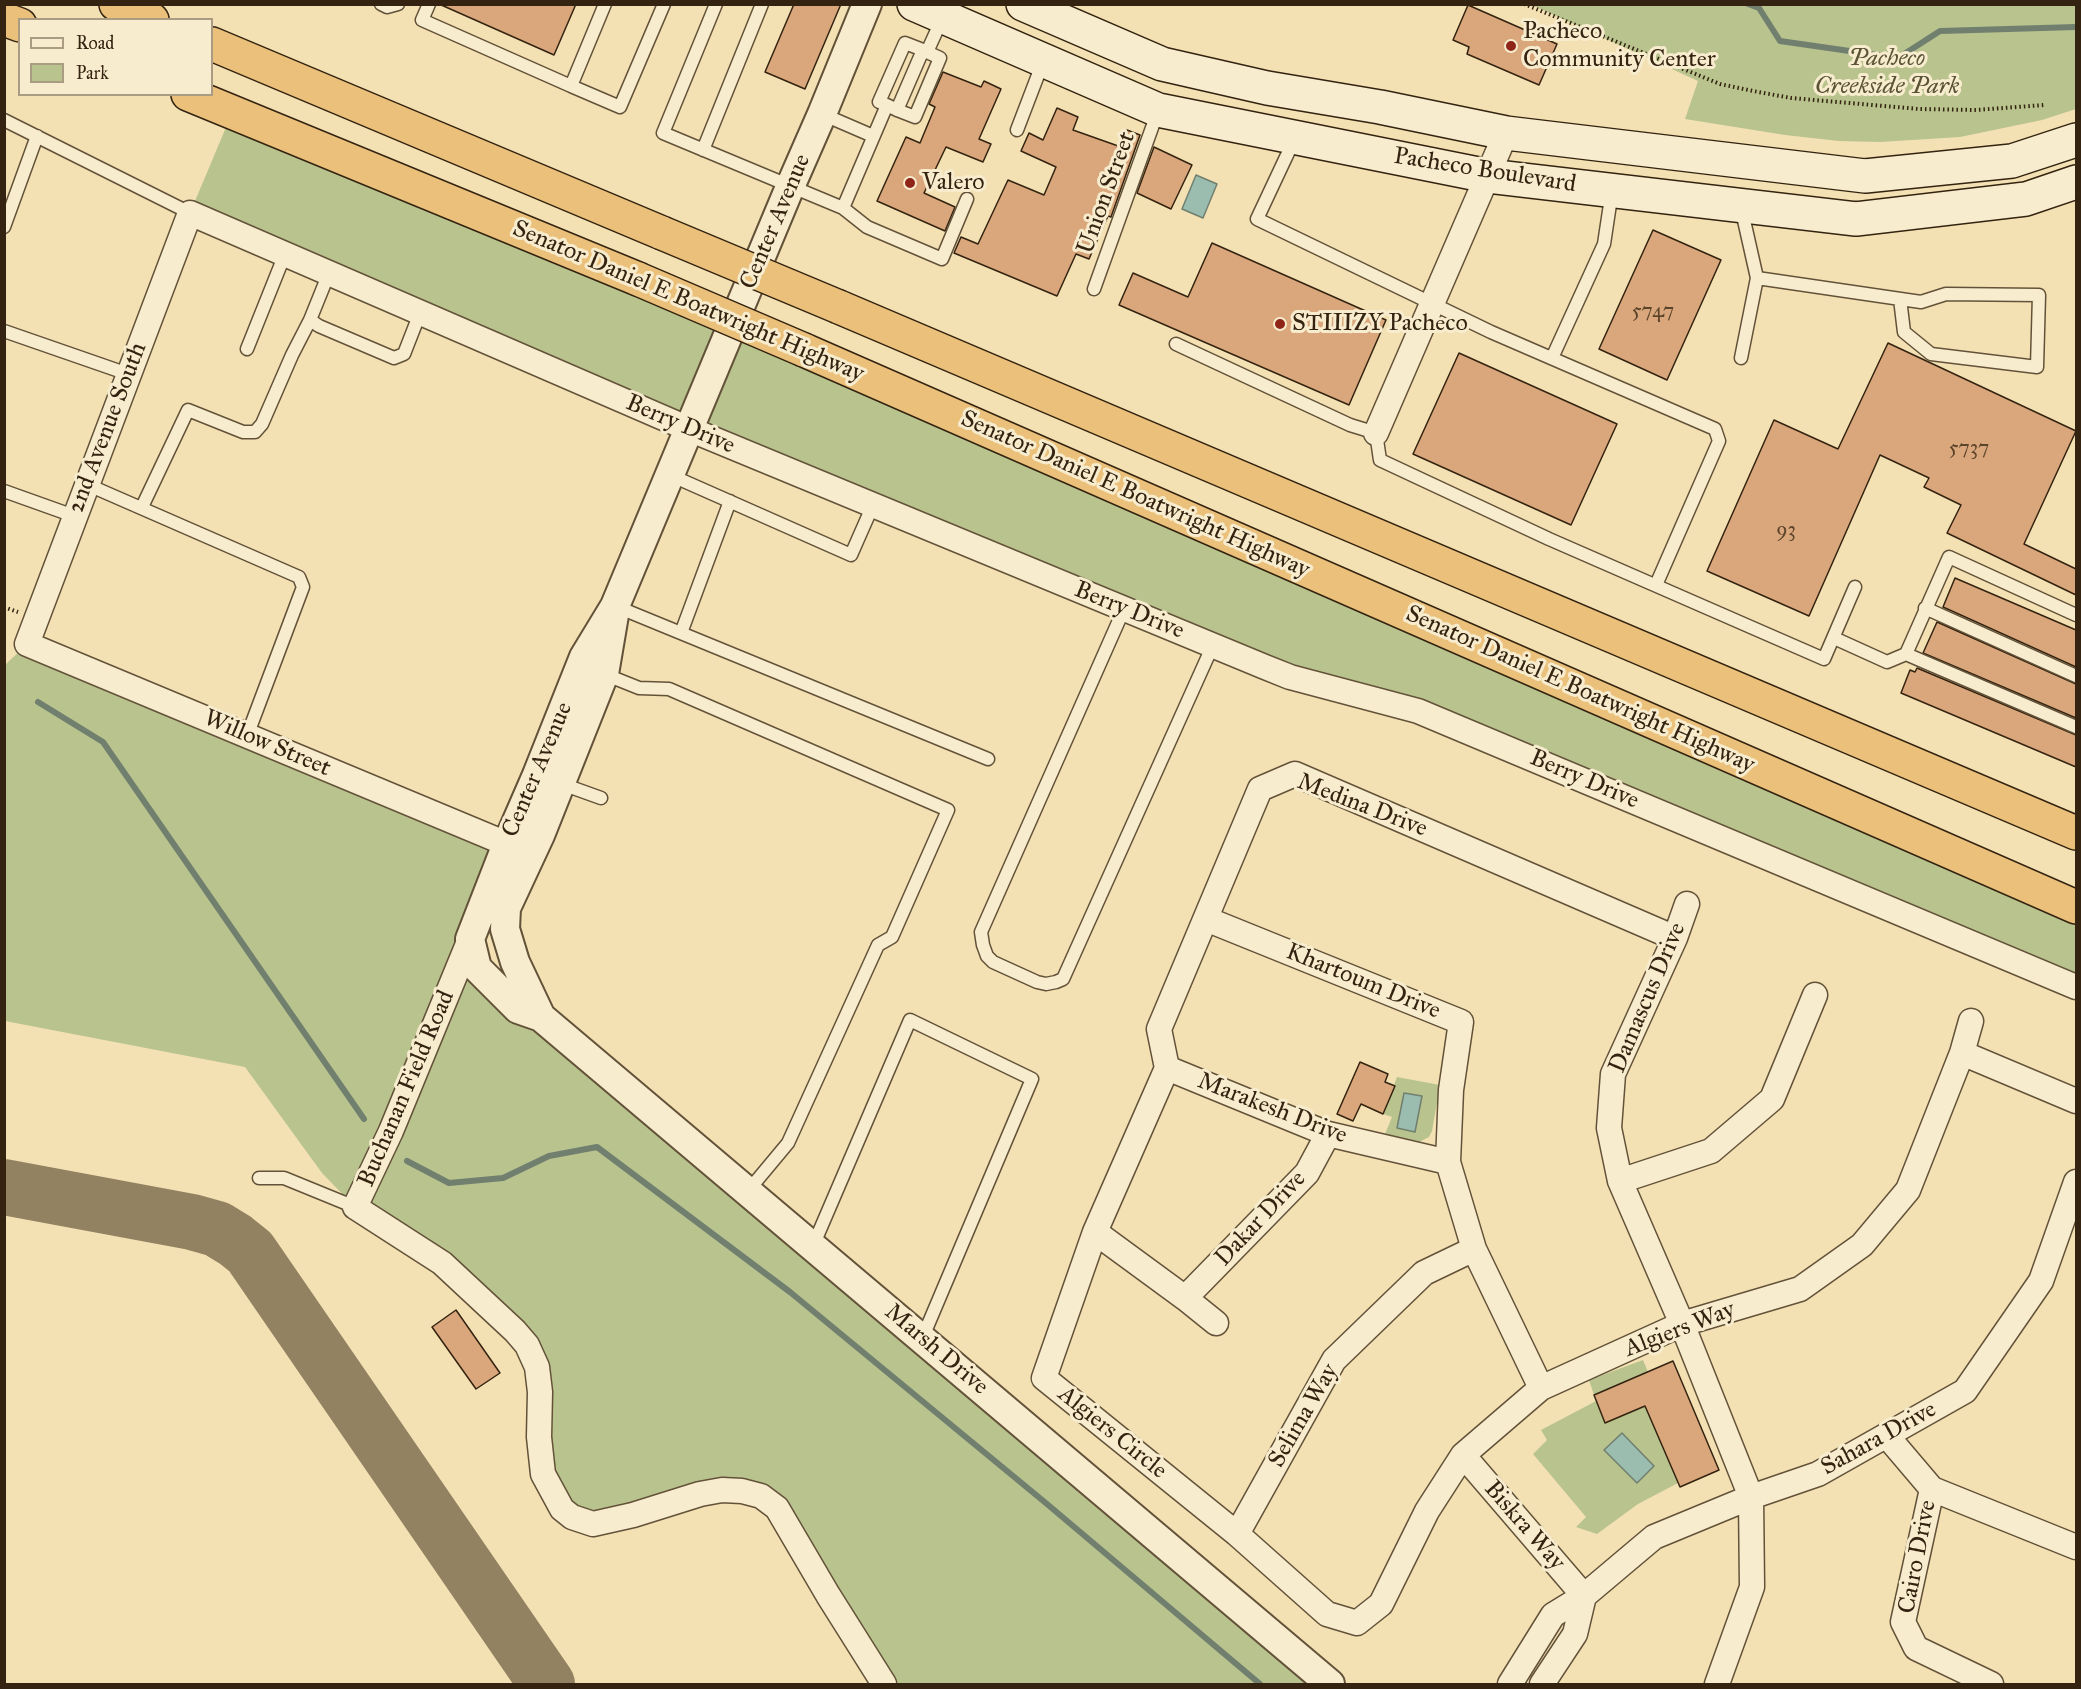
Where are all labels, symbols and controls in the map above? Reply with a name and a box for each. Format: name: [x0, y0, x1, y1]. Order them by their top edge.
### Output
legend: [18, 18, 213, 96]
place label: Pacheco Community Center: [1523, 18, 1716, 74]
text: Road: [76, 32, 114, 54]
marker: Pacheco Community Center: [1504, 39, 1518, 53]
park label: Pacheco Creekside Park: [1815, 45, 1959, 101]
text: Park: [76, 62, 109, 84]
street label: Union Street: [1072, 128, 1142, 258]
street label: Pacheco Boulevard: [1392, 142, 1578, 200]
street label: Center Avenue: [735, 150, 817, 294]
place label: Valero: [922, 169, 985, 197]
marker: Valero: [903, 176, 917, 190]
street label: Senator Daniel E Boatwright Highway: [508, 215, 868, 389]
house number: 5747: [1632, 299, 1674, 325]
place label: STIIIZY Pacheco: [1292, 310, 1468, 338]
marker: STIIIZY Pacheco: [1273, 317, 1287, 331]
street label: 2nd Avenue South: [62, 339, 154, 517]
street label: Berry Drive: [621, 389, 739, 461]
street label: Senator Daniel E Boatwright Highway: [956, 405, 1314, 585]
house number: 5737: [1949, 436, 1989, 462]
house number: 93: [1776, 518, 1796, 544]
street label: Berry Drive: [1070, 576, 1188, 646]
street label: Senator Daniel E Boatwright Highway: [1401, 600, 1759, 780]
street label: Center Avenue: [497, 698, 579, 842]
street label: Willow Street: [199, 704, 335, 784]
street label: Berry Drive: [1525, 744, 1643, 816]
street label: Medina Drive: [1293, 768, 1431, 844]
street label: Damascus Drive: [1603, 919, 1693, 1077]
street label: Khartoum Drive: [1282, 938, 1444, 1026]
street label: Buchanan Field Road: [353, 986, 461, 1192]
street label: Marakesh Drive: [1193, 1067, 1351, 1151]
street label: Dakar Drive: [1210, 1165, 1312, 1273]
street label: Algiers Way: [1621, 1296, 1739, 1364]
street label: Marsh Drive: [878, 1298, 994, 1402]
street label: Selima Way: [1263, 1359, 1345, 1473]
street label: Algiers Circle: [1052, 1380, 1172, 1486]
street label: Sahara Drive: [1816, 1396, 1942, 1482]
street label: Biskra Way: [1477, 1475, 1571, 1577]
street label: Cairo Drive: [1893, 1498, 1943, 1616]

